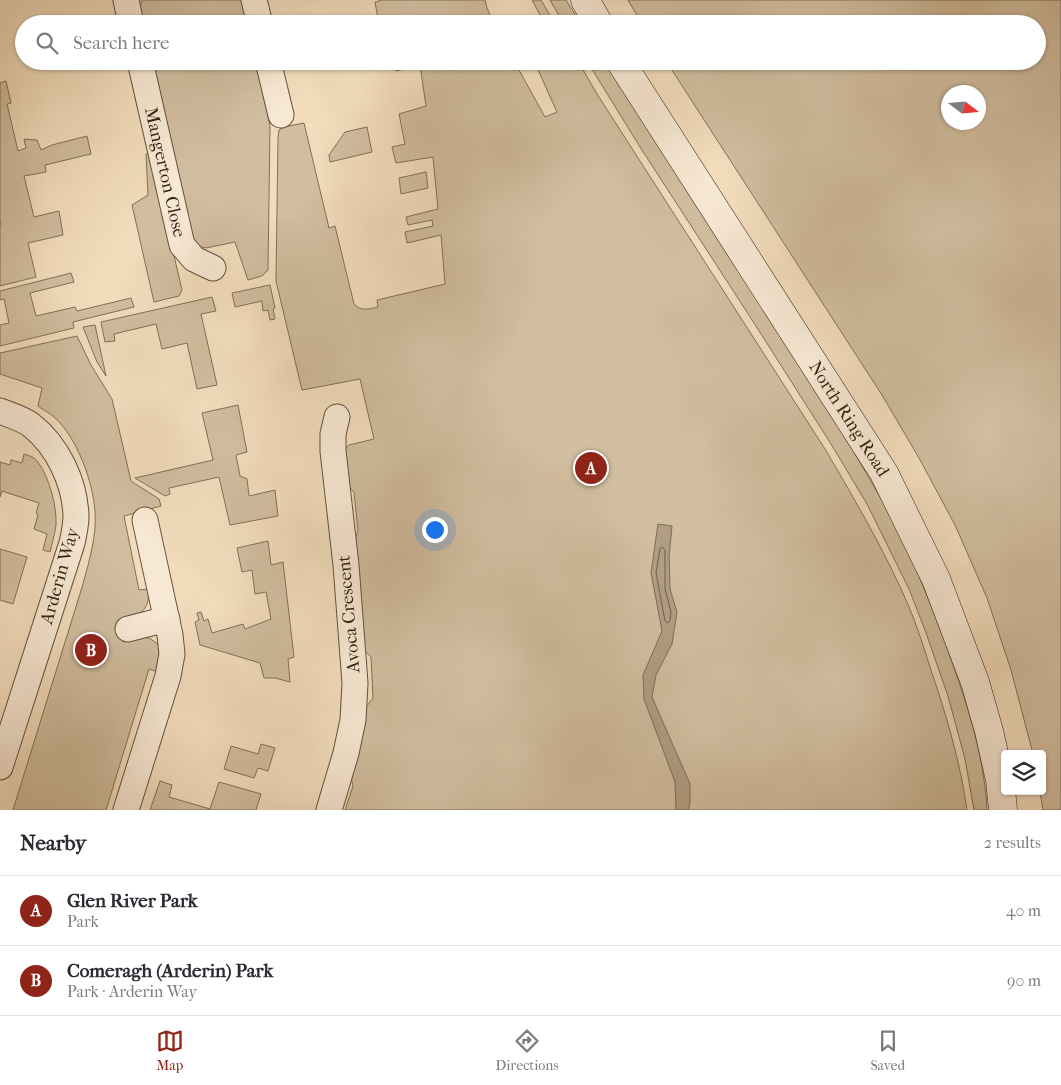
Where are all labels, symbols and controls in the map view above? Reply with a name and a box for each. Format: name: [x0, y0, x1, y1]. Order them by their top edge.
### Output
search box: [15, 15, 1046, 70]
icon: search: [33, 29, 61, 57]
text: Search here: [73, 32, 169, 54]
north arrow: [941, 85, 986, 130]
street label: Mangerton Close: [140, 105, 190, 239]
street label: North Ring Road: [805, 357, 894, 481]
pin: A: [575, 449, 607, 487]
your location: [422, 517, 448, 543]
street label: Arderin Way: [36, 524, 84, 628]
street label: Avoca Crescent: [333, 554, 365, 675]
pin: B: [75, 631, 107, 669]
map controls: [1001, 750, 1046, 795]
button: layers: [1001, 750, 1046, 795]
text: Nearby: [20, 831, 86, 855]
text: 2 results: [984, 833, 1041, 852]
text: Glen River Park: [67, 890, 198, 912]
text: A: [31, 901, 41, 920]
text: 40 m: [1006, 901, 1041, 920]
text: Park: [67, 912, 99, 931]
text: Comeragh (Arderin) Park: [67, 960, 273, 982]
text: B: [31, 971, 41, 990]
text: 90 m: [1007, 971, 1041, 990]
text: Park · Arderin Way: [67, 982, 197, 1001]
tab: Map: [156, 1027, 184, 1074]
tab: Directions: [496, 1027, 559, 1074]
tab: Saved: [870, 1027, 905, 1074]

